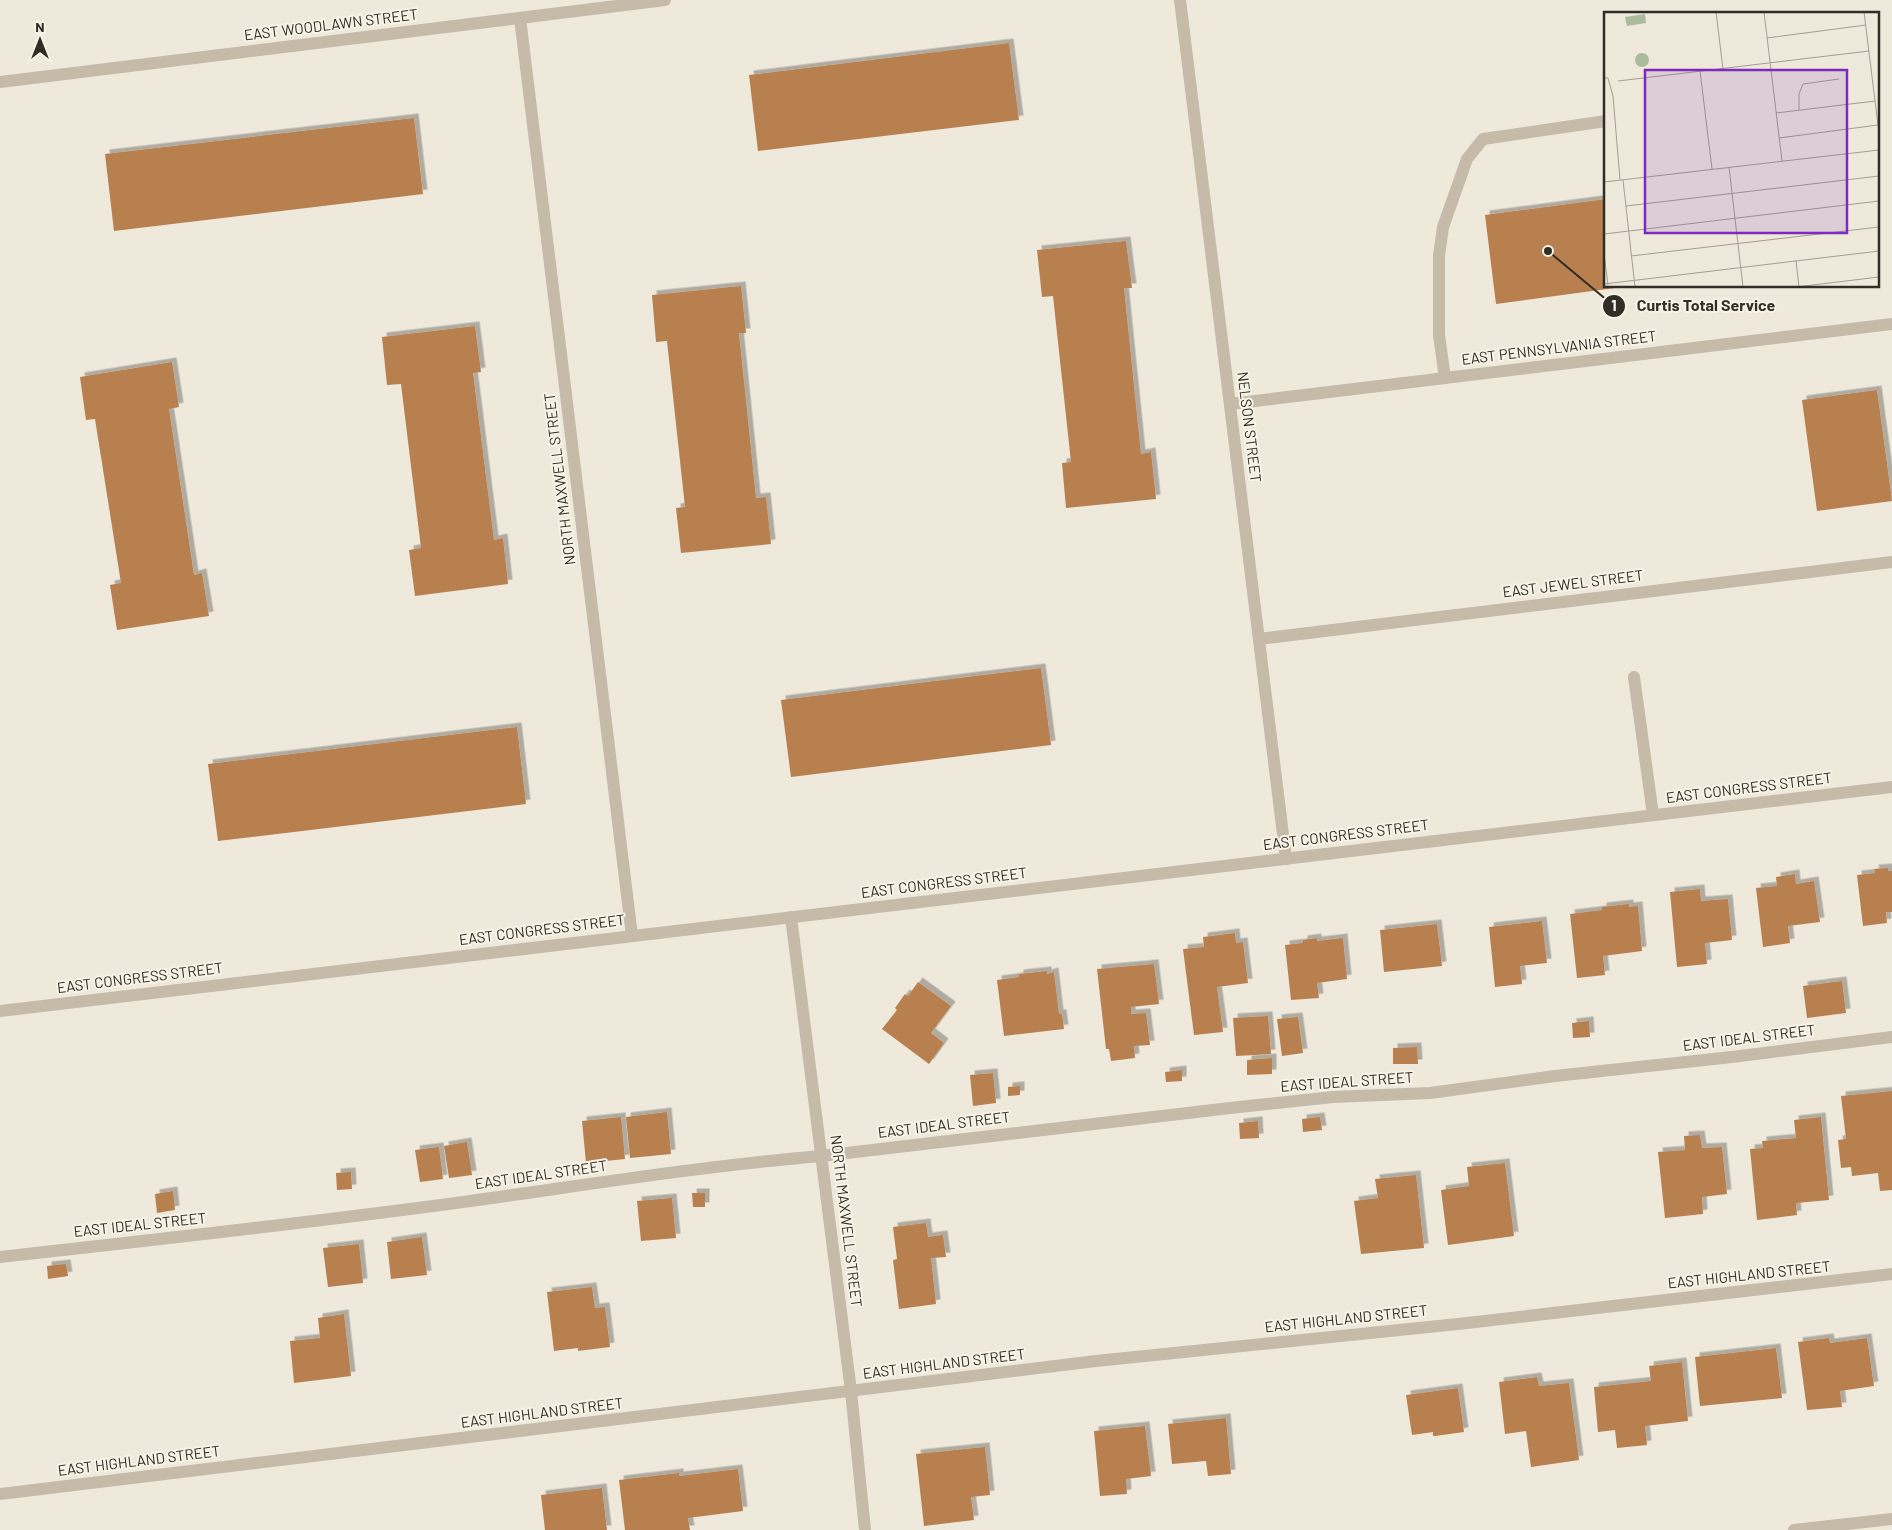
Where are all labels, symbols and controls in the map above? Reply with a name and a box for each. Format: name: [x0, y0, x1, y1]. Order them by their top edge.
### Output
street label: EAST WOODLAWN STREET: [243, 4, 419, 44]
inset map: [1604, 12, 1880, 288]
north arrow: [15, 15, 65, 65]
text: N: [35, 18, 45, 35]
callout: Curtis Total Service: [1602, 290, 1785, 321]
text: Curtis Total Service: [1637, 295, 1776, 314]
text: 1: [1611, 296, 1617, 314]
street label: EAST PENNSYLVANIA STREET: [1460, 326, 1657, 368]
street label: NELSON STREET: [1234, 370, 1266, 483]
street label: NORTH MAXWELL STREET: [539, 392, 579, 566]
street label: EAST JEWEL STREET: [1501, 565, 1644, 601]
street label: EAST CONGRESS STREET: [1665, 768, 1833, 806]
street label: EAST CONGRESS STREET: [1262, 815, 1430, 853]
street label: EAST CONGRESS STREET: [860, 863, 1028, 901]
street label: EAST CONGRESS STREET: [458, 910, 626, 948]
street label: EAST CONGRESS STREET: [56, 958, 224, 996]
street label: EAST IDEAL STREET: [1682, 1020, 1816, 1054]
street label: EAST IDEAL STREET: [1280, 1067, 1414, 1095]
street label: EAST IDEAL STREET: [877, 1107, 1011, 1141]
street label: NORTH MAXWELL STREET: [827, 1134, 867, 1308]
street label: EAST IDEAL STREET: [474, 1156, 608, 1192]
street label: EAST IDEAL STREET: [73, 1208, 207, 1240]
street label: EAST HIGHLAND STREET: [1667, 1257, 1831, 1292]
street label: EAST HIGHLAND STREET: [1264, 1301, 1428, 1336]
street label: EAST HIGHLAND STREET: [862, 1344, 1026, 1382]
street label: EAST HIGHLAND STREET: [460, 1393, 624, 1431]
street label: EAST HIGHLAND STREET: [57, 1441, 221, 1479]

